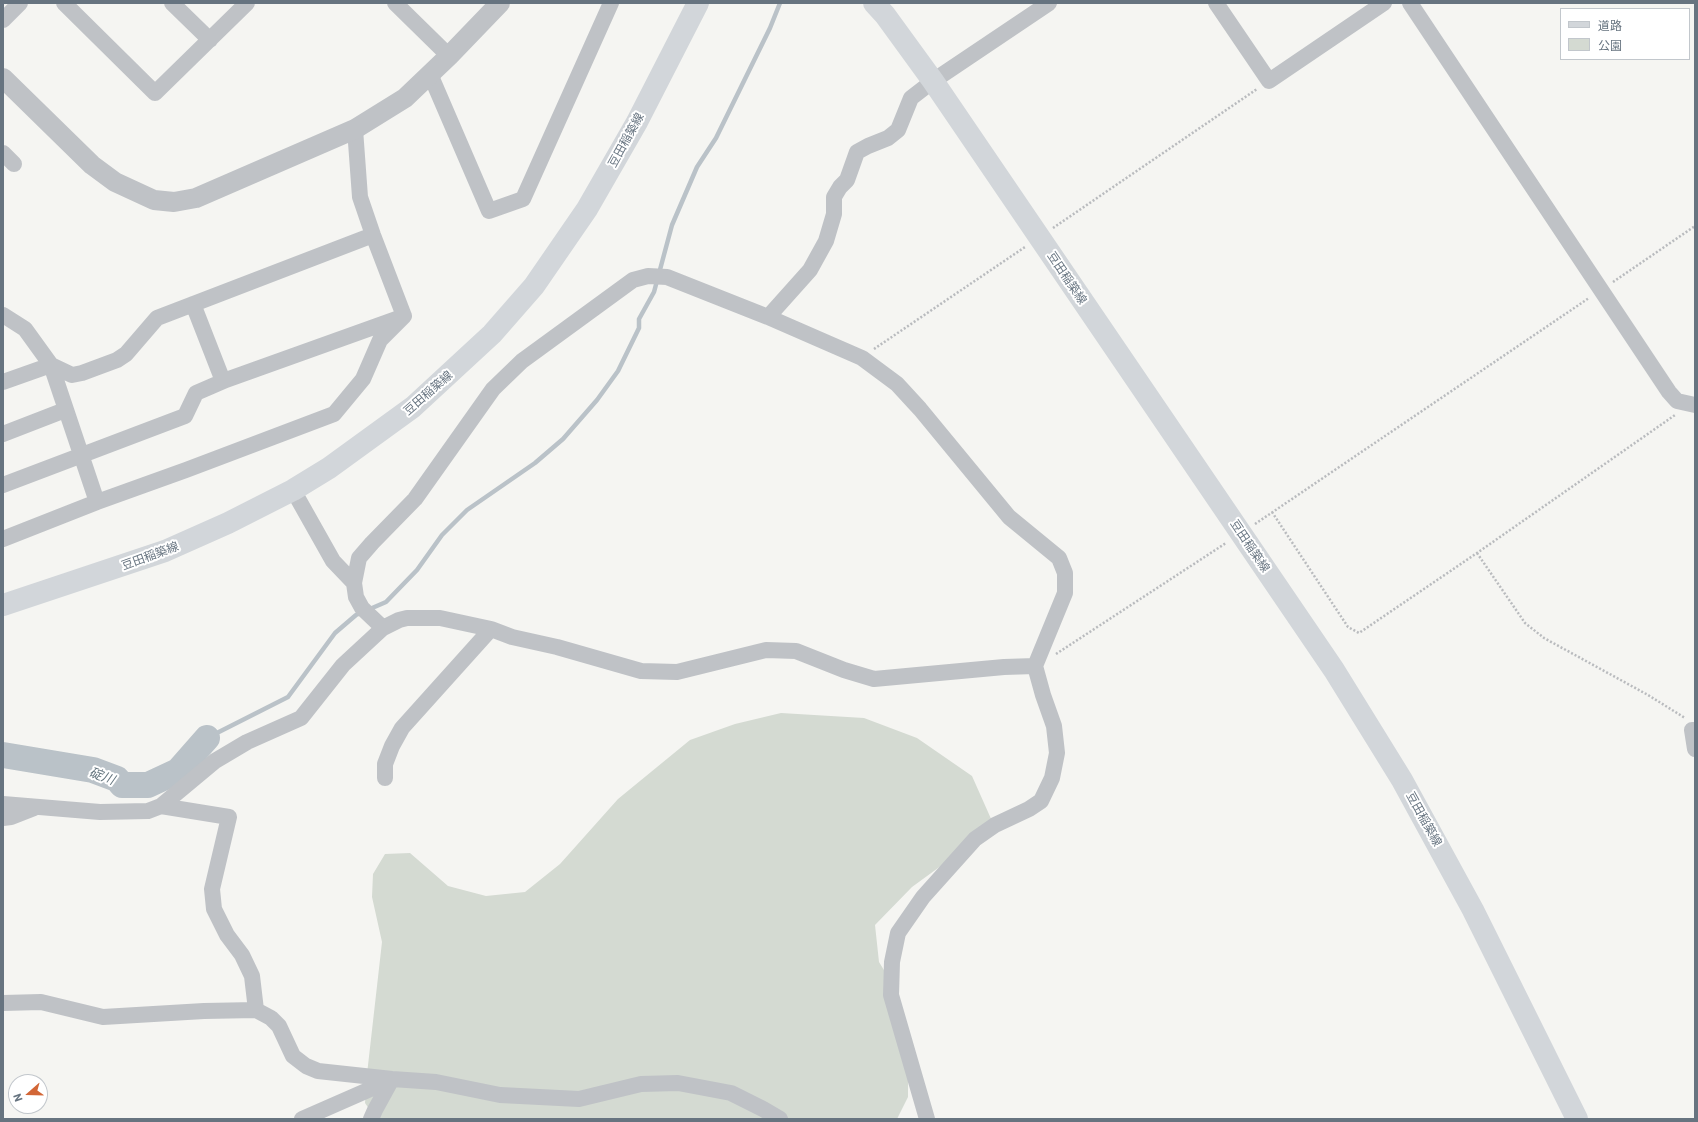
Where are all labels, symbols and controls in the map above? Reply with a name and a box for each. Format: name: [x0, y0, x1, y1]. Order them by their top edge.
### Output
legend: [1560, 8, 1690, 60]
text: 道路: [1598, 18, 1622, 32]
text: 公園: [1598, 38, 1622, 52]
street label: 豆田稲築線: [605, 110, 647, 170]
street label: 豆田稲築線: [1044, 249, 1090, 307]
street label: 豆田稲築線: [401, 368, 455, 418]
street label: 豆田稲築線: [1227, 517, 1273, 575]
street label: 豆田稲築線: [119, 539, 181, 573]
water label: 碇川: [87, 764, 117, 788]
street label: 豆田稲築線: [1403, 789, 1445, 849]
north arrow: [8, 1074, 48, 1114]
text: N: [10, 1092, 25, 1104]

